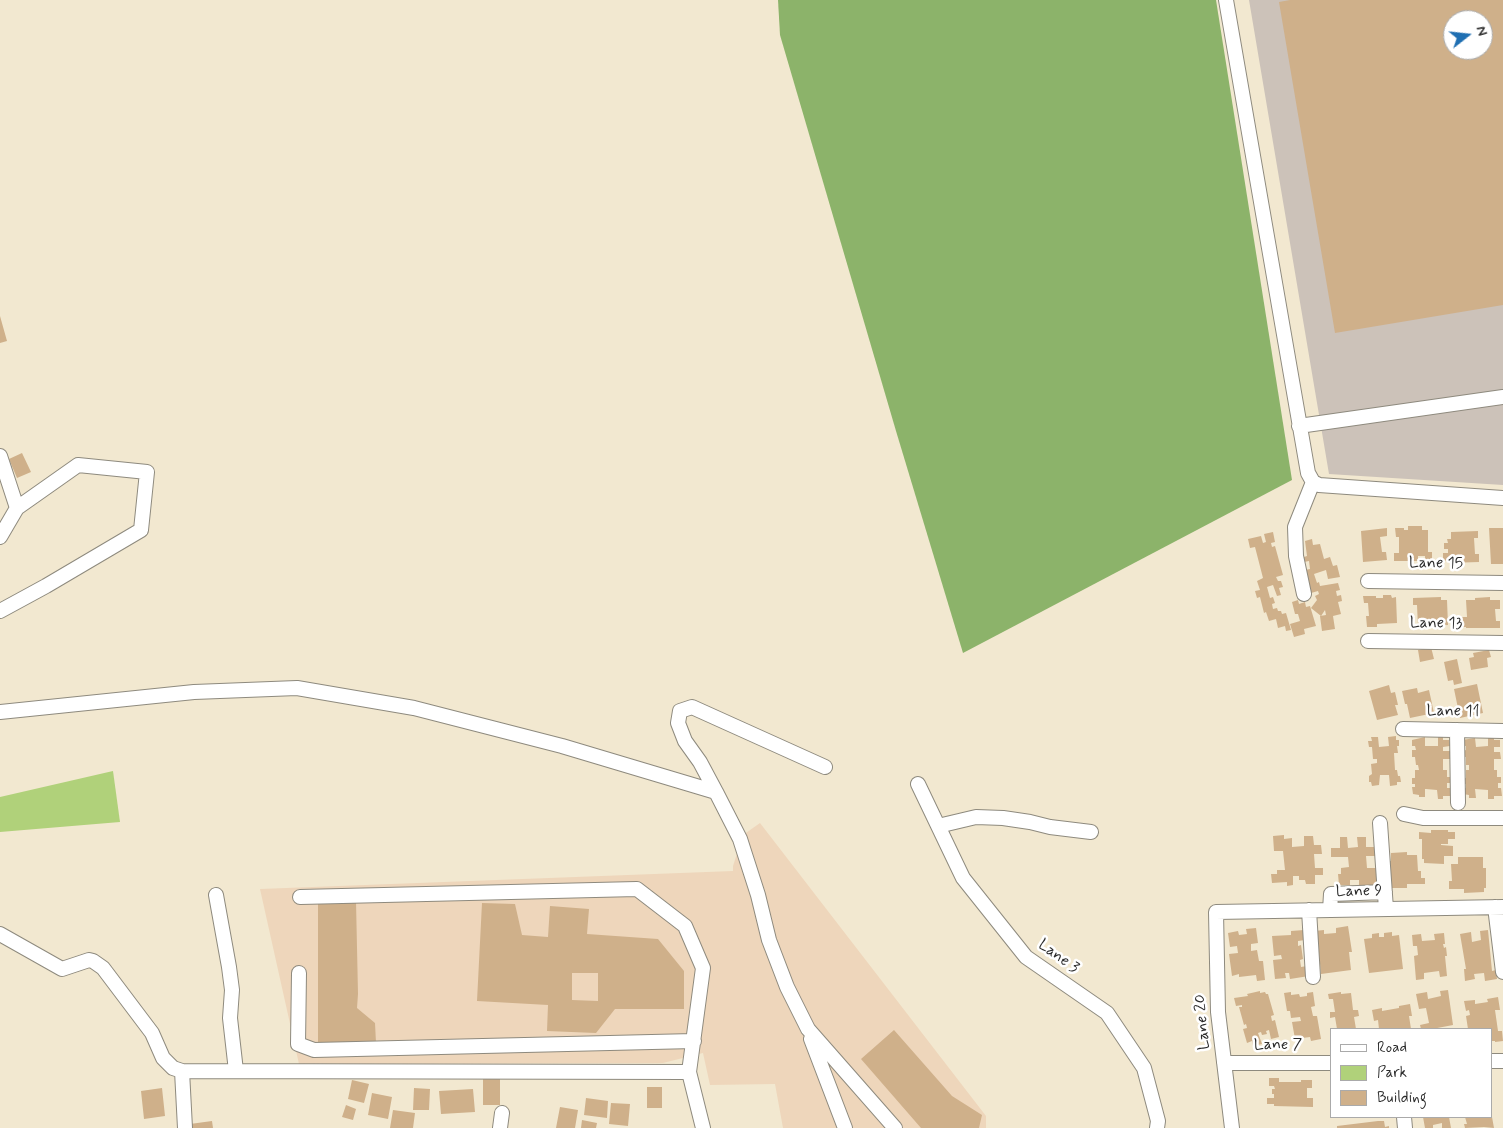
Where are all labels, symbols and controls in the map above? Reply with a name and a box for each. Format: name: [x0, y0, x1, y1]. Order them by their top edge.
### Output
north arrow: [1443, 10, 1493, 60]
text: N: [1472, 24, 1491, 38]
street label: Lane 15: [1409, 554, 1463, 574]
street label: Lane 13: [1410, 614, 1462, 634]
street label: Lane 11: [1427, 702, 1479, 722]
street label: Lane 9: [1336, 882, 1382, 902]
street label: Lane 3: [1034, 936, 1082, 978]
street label: Lane 20: [1191, 993, 1215, 1051]
legend: [1330, 1028, 1493, 1118]
street label: Lane 7: [1254, 1036, 1302, 1056]
text: Road: [1377, 1038, 1407, 1058]
text: Park: [1377, 1063, 1407, 1083]
text: Building: [1377, 1088, 1427, 1108]

